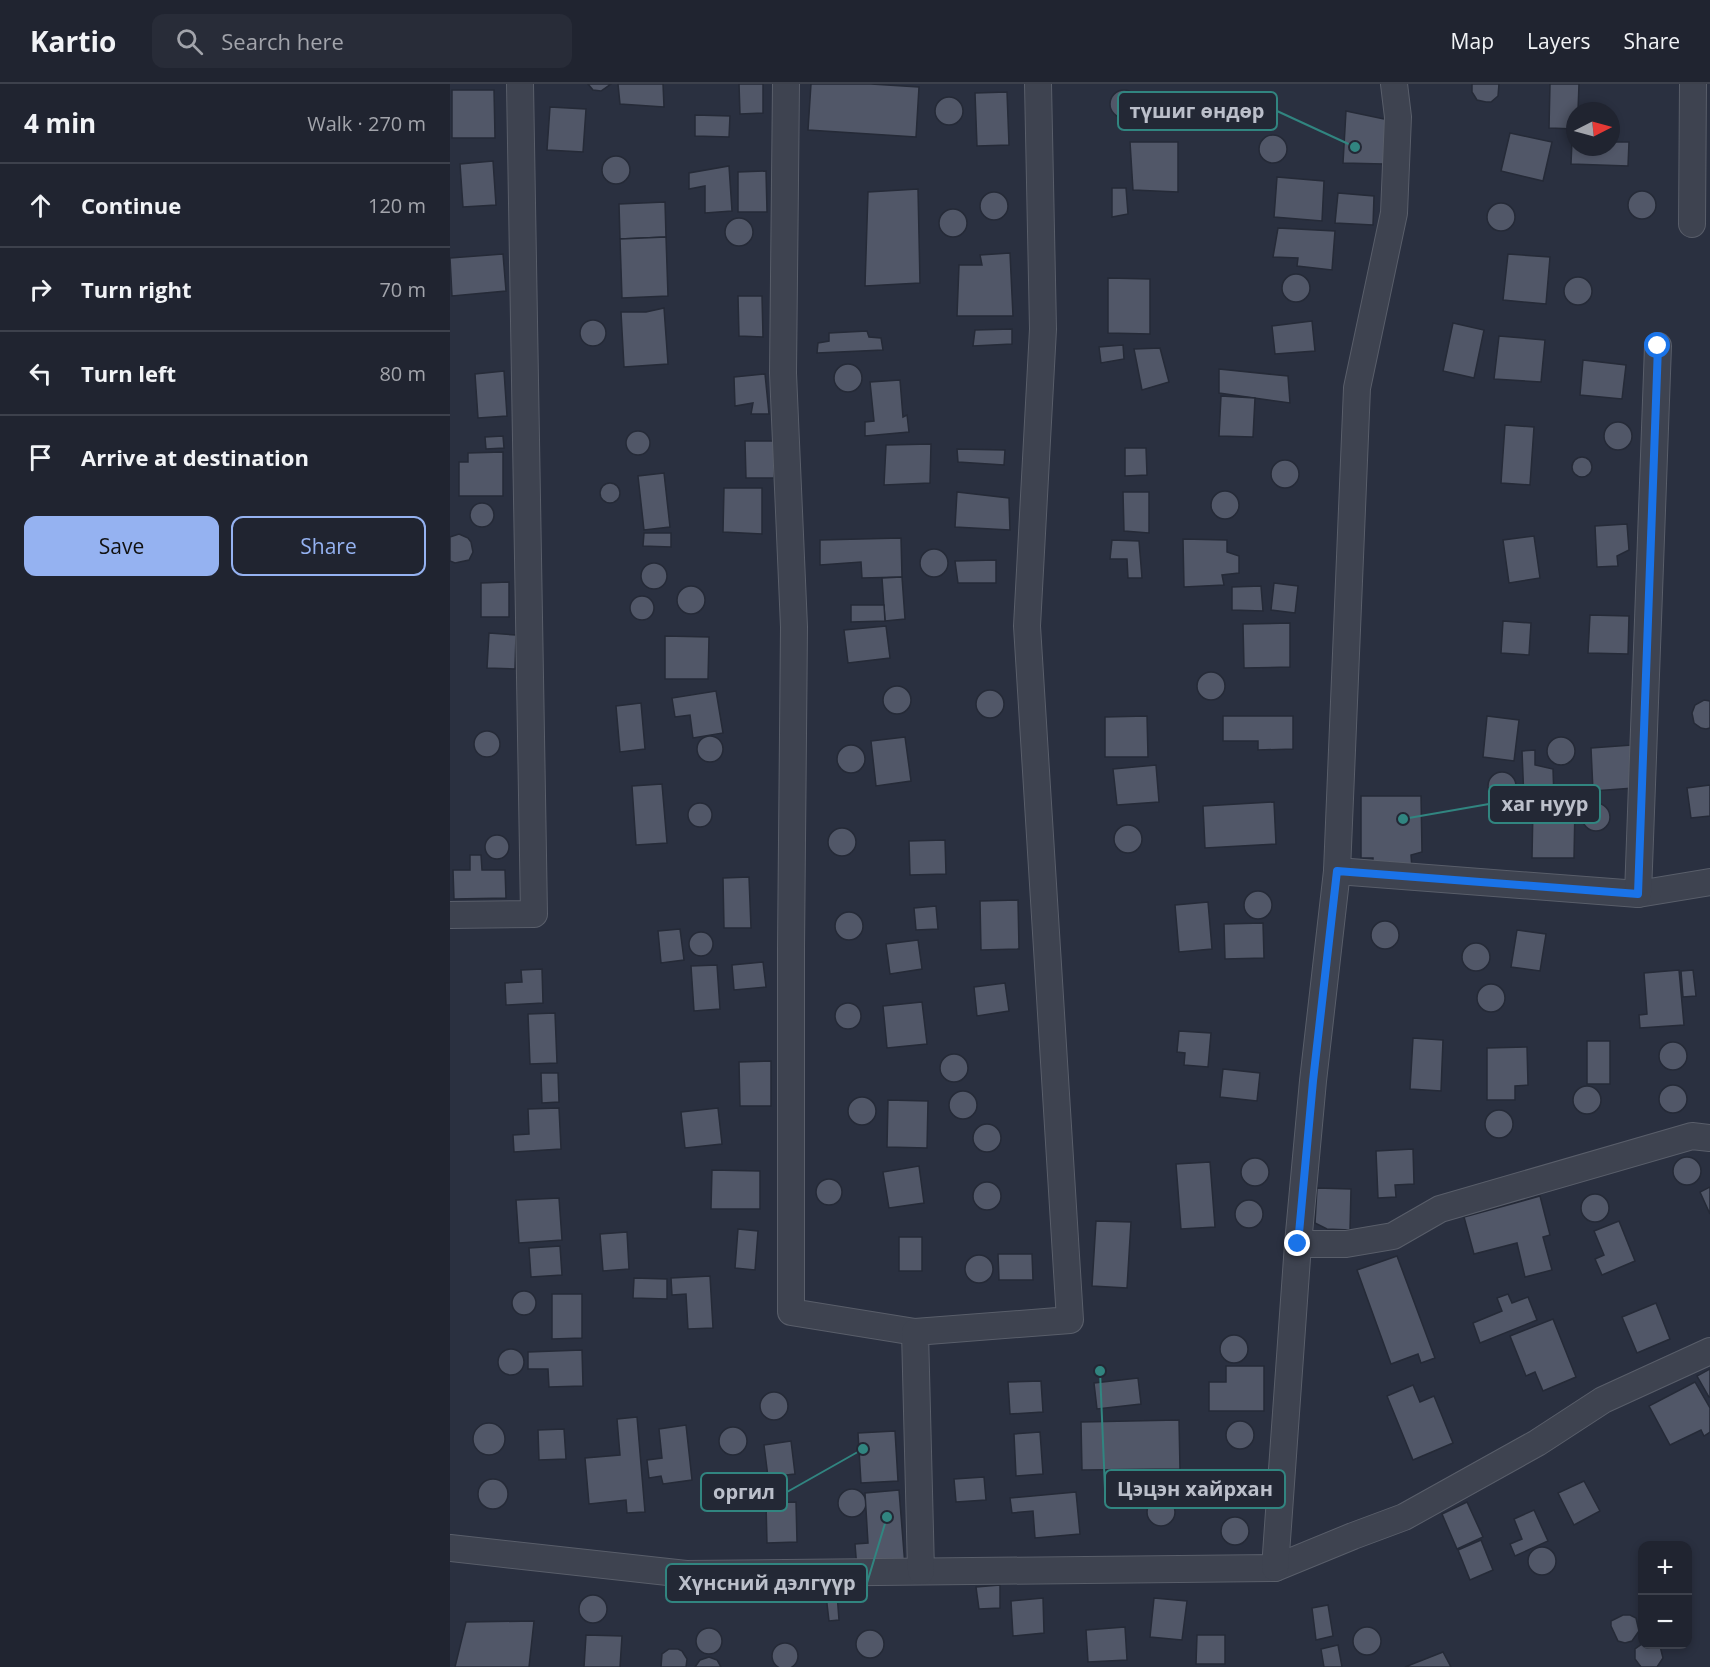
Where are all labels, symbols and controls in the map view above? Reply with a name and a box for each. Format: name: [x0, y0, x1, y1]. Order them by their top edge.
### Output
search box: [152, 14, 572, 68]
text: Kartio: [30, 22, 116, 60]
icon: search: [173, 25, 206, 58]
text: Search here: [221, 26, 344, 56]
text: Map: [1451, 27, 1494, 55]
text: Layers: [1527, 27, 1591, 55]
text: Share: [1624, 27, 1680, 55]
callout: түшиг өндөр: [1118, 92, 1277, 130]
text: түшиг өндөр: [1129, 97, 1265, 124]
north arrow: [1566, 102, 1620, 156]
text: 4 min: [24, 105, 96, 141]
text: Walk · 270 m: [307, 110, 426, 137]
icon: ahead: [24, 189, 57, 222]
text: Continue: [81, 190, 181, 220]
text: 120 m: [368, 192, 426, 219]
icon: right: [24, 273, 57, 306]
text: Turn right: [81, 274, 192, 304]
text: 70 m: [379, 276, 426, 303]
route start: [1644, 332, 1670, 358]
icon: left: [24, 357, 57, 390]
text: Turn left: [81, 358, 176, 388]
text: 80 m: [379, 360, 426, 387]
icon: arrive: [24, 441, 57, 474]
text: Arrive at destination: [81, 442, 309, 472]
button: Save: [24, 516, 219, 576]
button: Share: [231, 516, 426, 576]
callout: хаг нуур: [1489, 785, 1600, 823]
text: хаг нуур: [1501, 790, 1589, 817]
route end: [1284, 1230, 1310, 1256]
callout: Цэцэн хайрхан: [1105, 1470, 1285, 1508]
callout: оргил: [701, 1473, 787, 1511]
text: Цэцэн хайрхан: [1117, 1475, 1273, 1502]
text: оргил: [713, 1478, 775, 1505]
map controls: [1638, 1541, 1692, 1649]
button: +: [1638, 1541, 1692, 1595]
callout: Хүнсний дэлгүүр: [666, 1564, 867, 1602]
text: Хүнсний дэлгүүр: [678, 1569, 856, 1596]
button: −: [1638, 1595, 1692, 1649]

